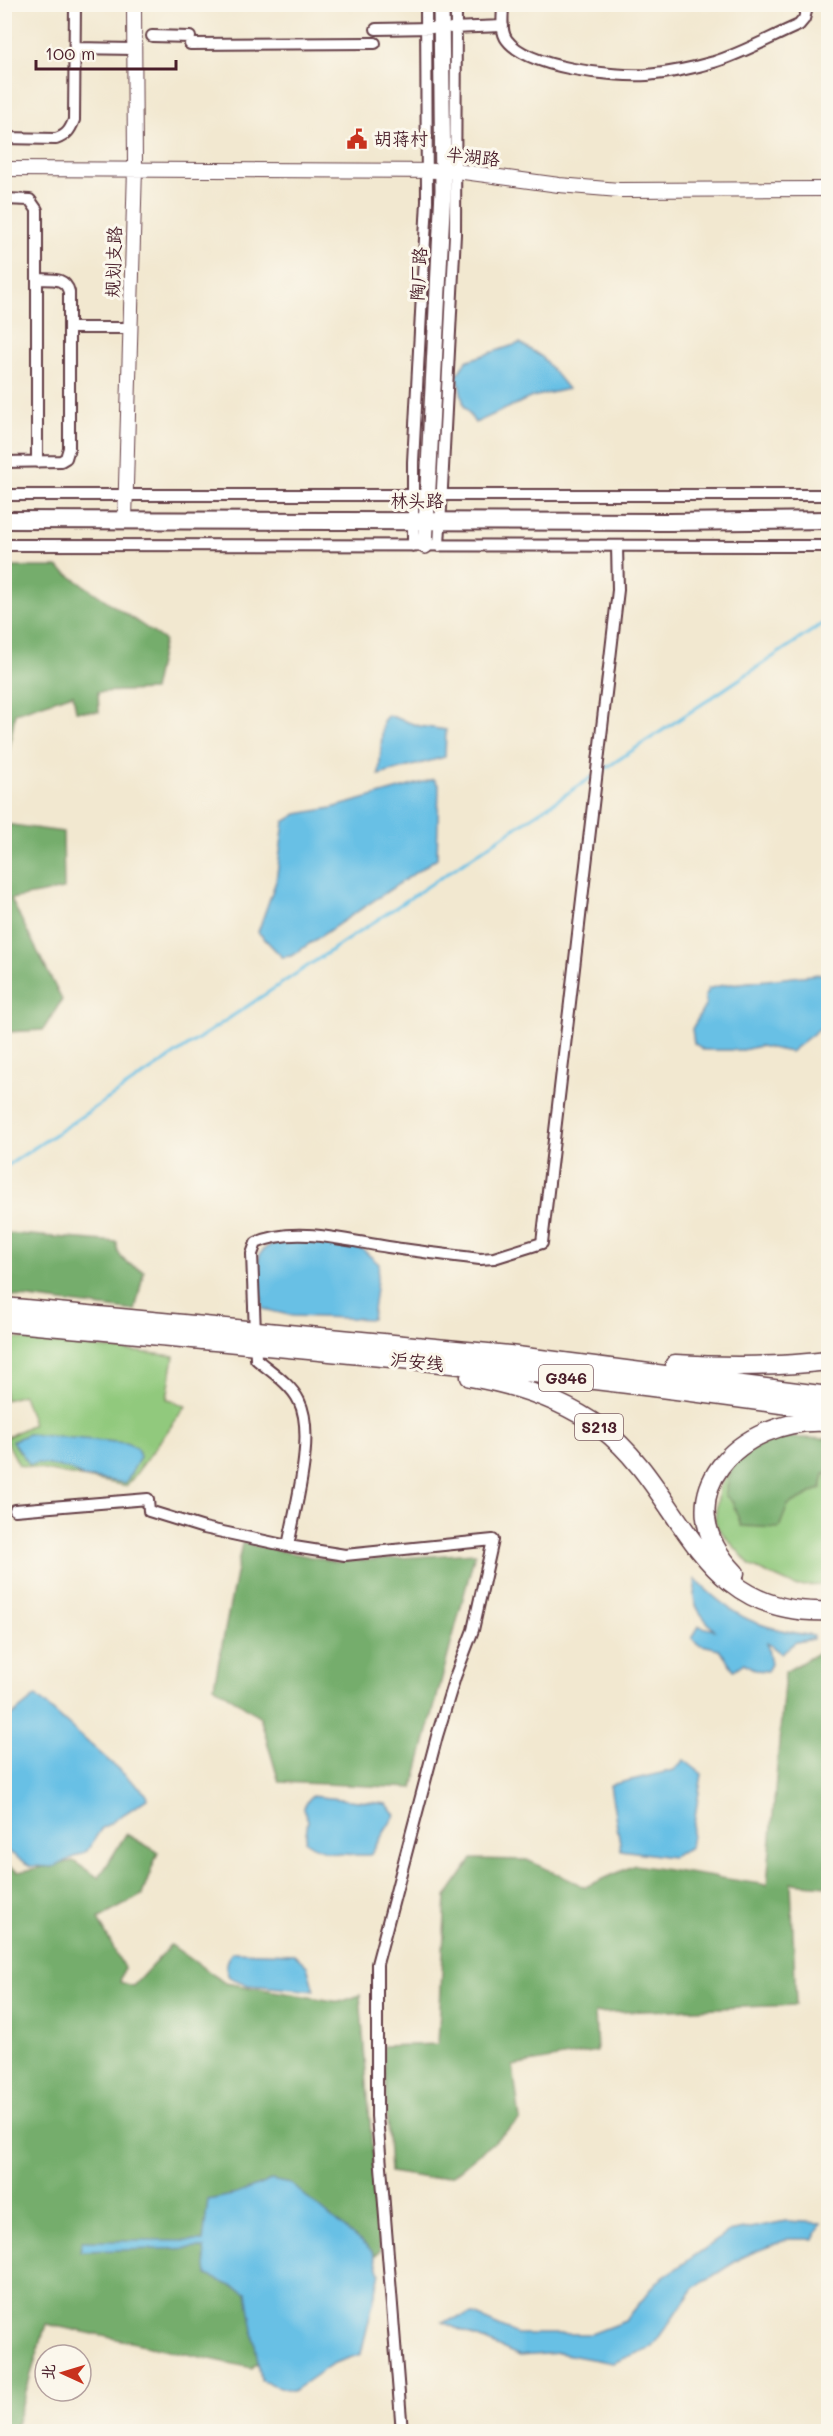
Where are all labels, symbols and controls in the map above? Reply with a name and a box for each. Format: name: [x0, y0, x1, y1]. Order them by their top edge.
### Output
scale bar: [36, 33, 176, 71]
text: 100 m: [45, 41, 95, 65]
place label: 胡蒋村: [374, 126, 428, 150]
public building icon: 胡蒋村: [345, 127, 369, 151]
street label: 半湖路: [445, 141, 501, 171]
street label: 规划支路: [100, 226, 126, 298]
street label: 陶厂路: [405, 246, 431, 302]
street label: 林头路: [390, 488, 444, 512]
street label: 沪安线: [389, 1346, 445, 1376]
road number: G346: [539, 1365, 593, 1391]
road number: S213: [575, 1414, 623, 1440]
north arrow: [33, 2343, 93, 2403]
text: 北: [37, 2363, 59, 2381]

